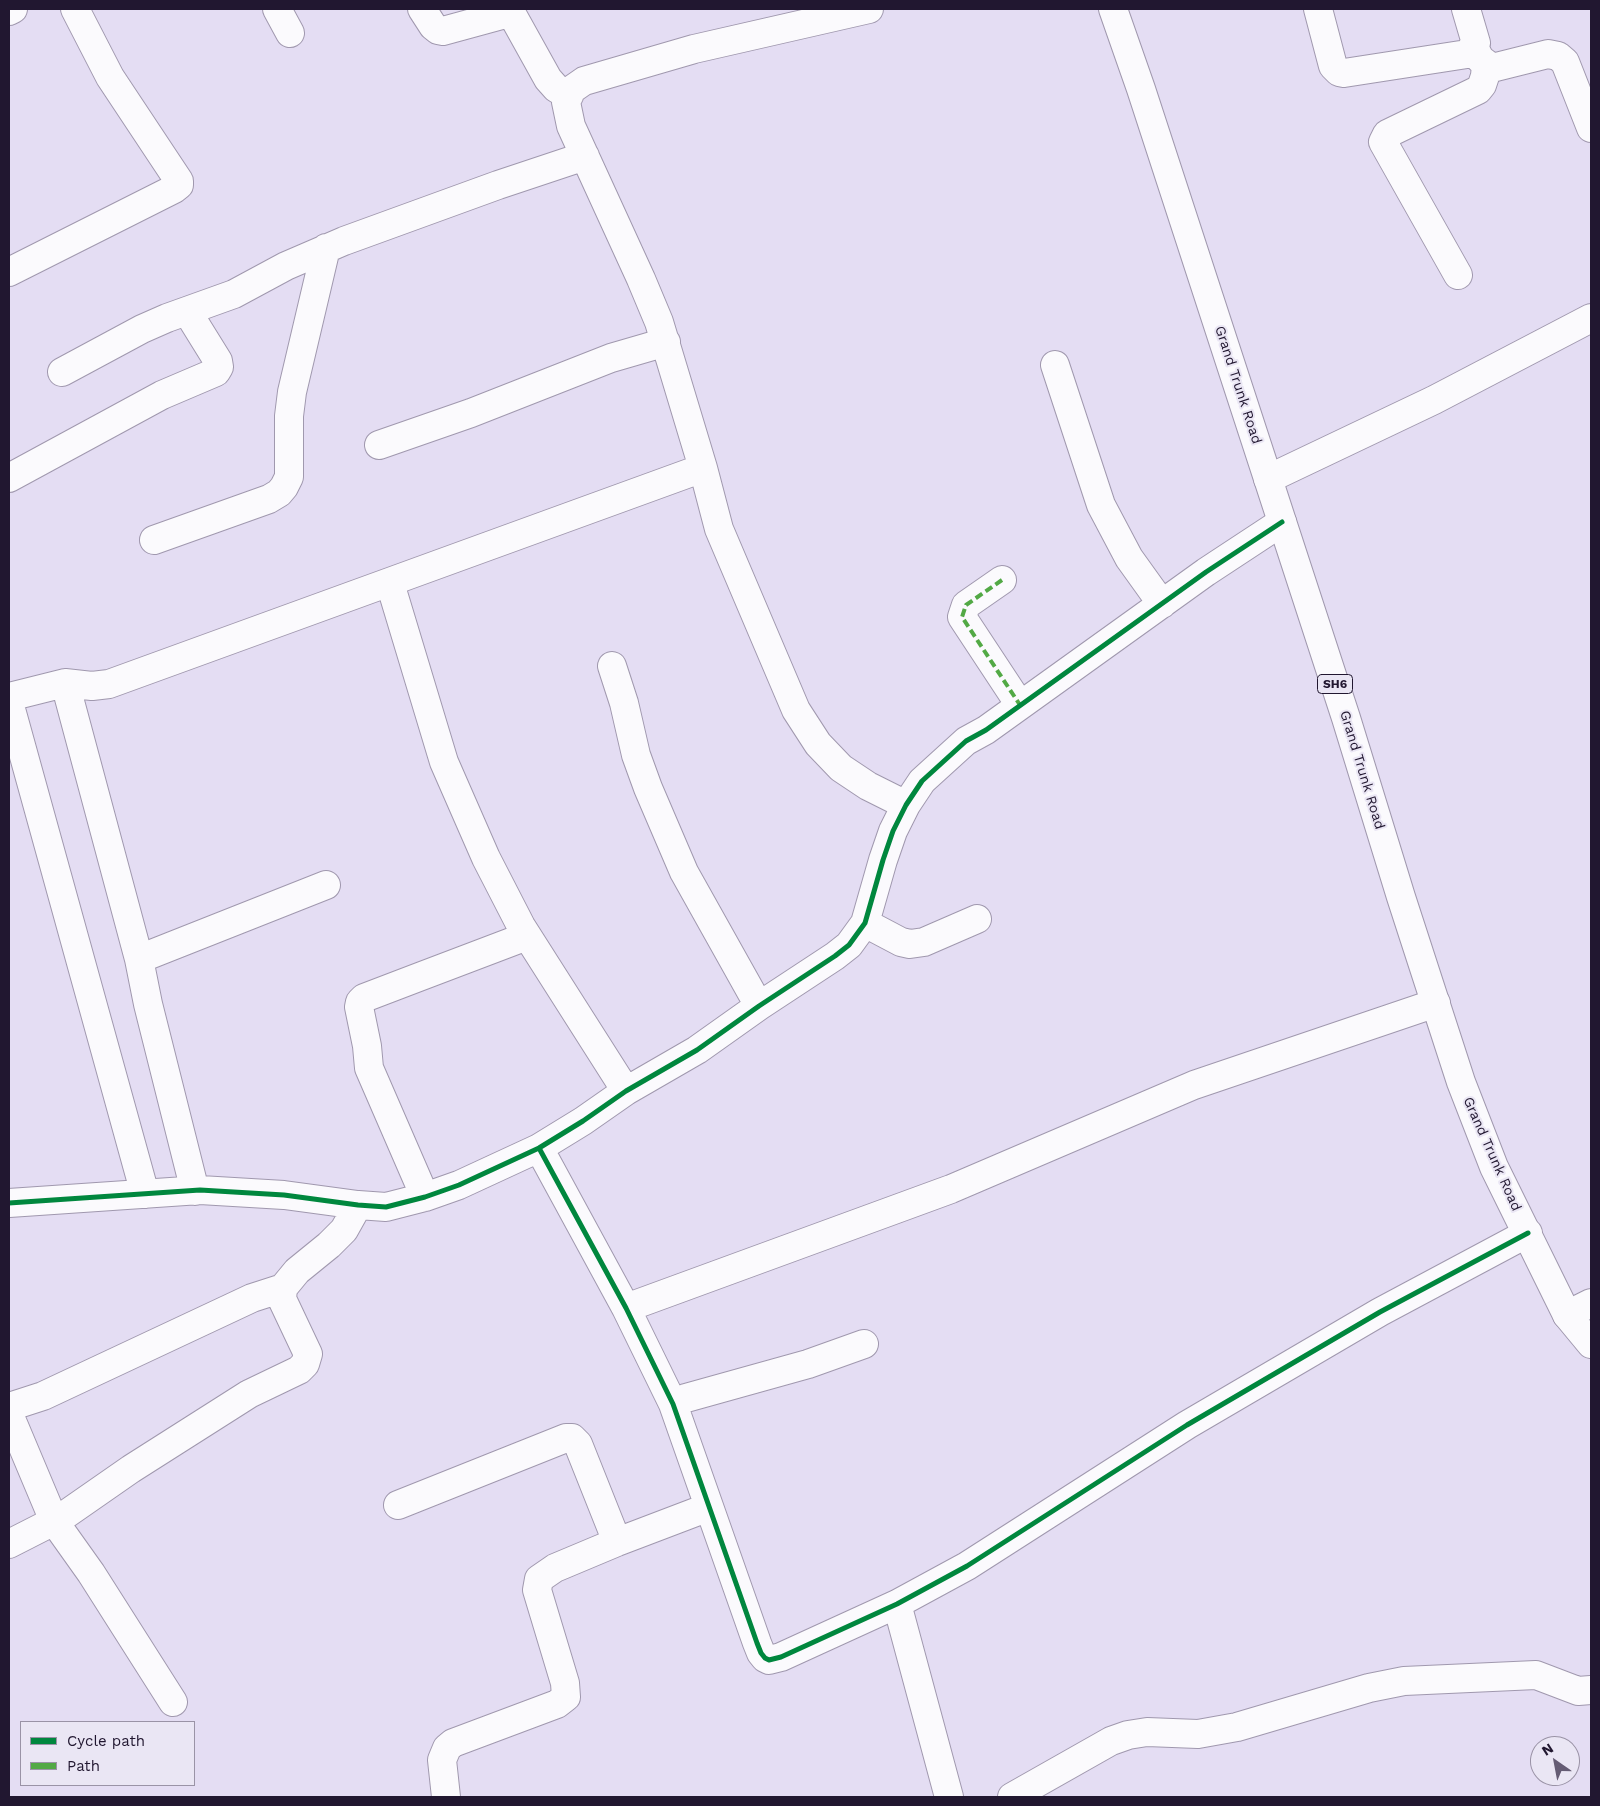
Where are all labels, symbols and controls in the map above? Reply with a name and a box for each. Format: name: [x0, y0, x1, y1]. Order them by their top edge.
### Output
street label: Grand Trunk Road: [1211, 324, 1265, 446]
road number: SH6: [1318, 674, 1352, 694]
street label: Grand Trunk Road: [1336, 709, 1388, 831]
street label: Grand Trunk Road: [1459, 1094, 1525, 1214]
legend: [20, 1721, 195, 1786]
text: Cycle path: [67, 1732, 145, 1750]
north arrow: [1530, 1736, 1580, 1786]
text: N: [1539, 1740, 1556, 1759]
text: Path: [67, 1757, 100, 1775]

